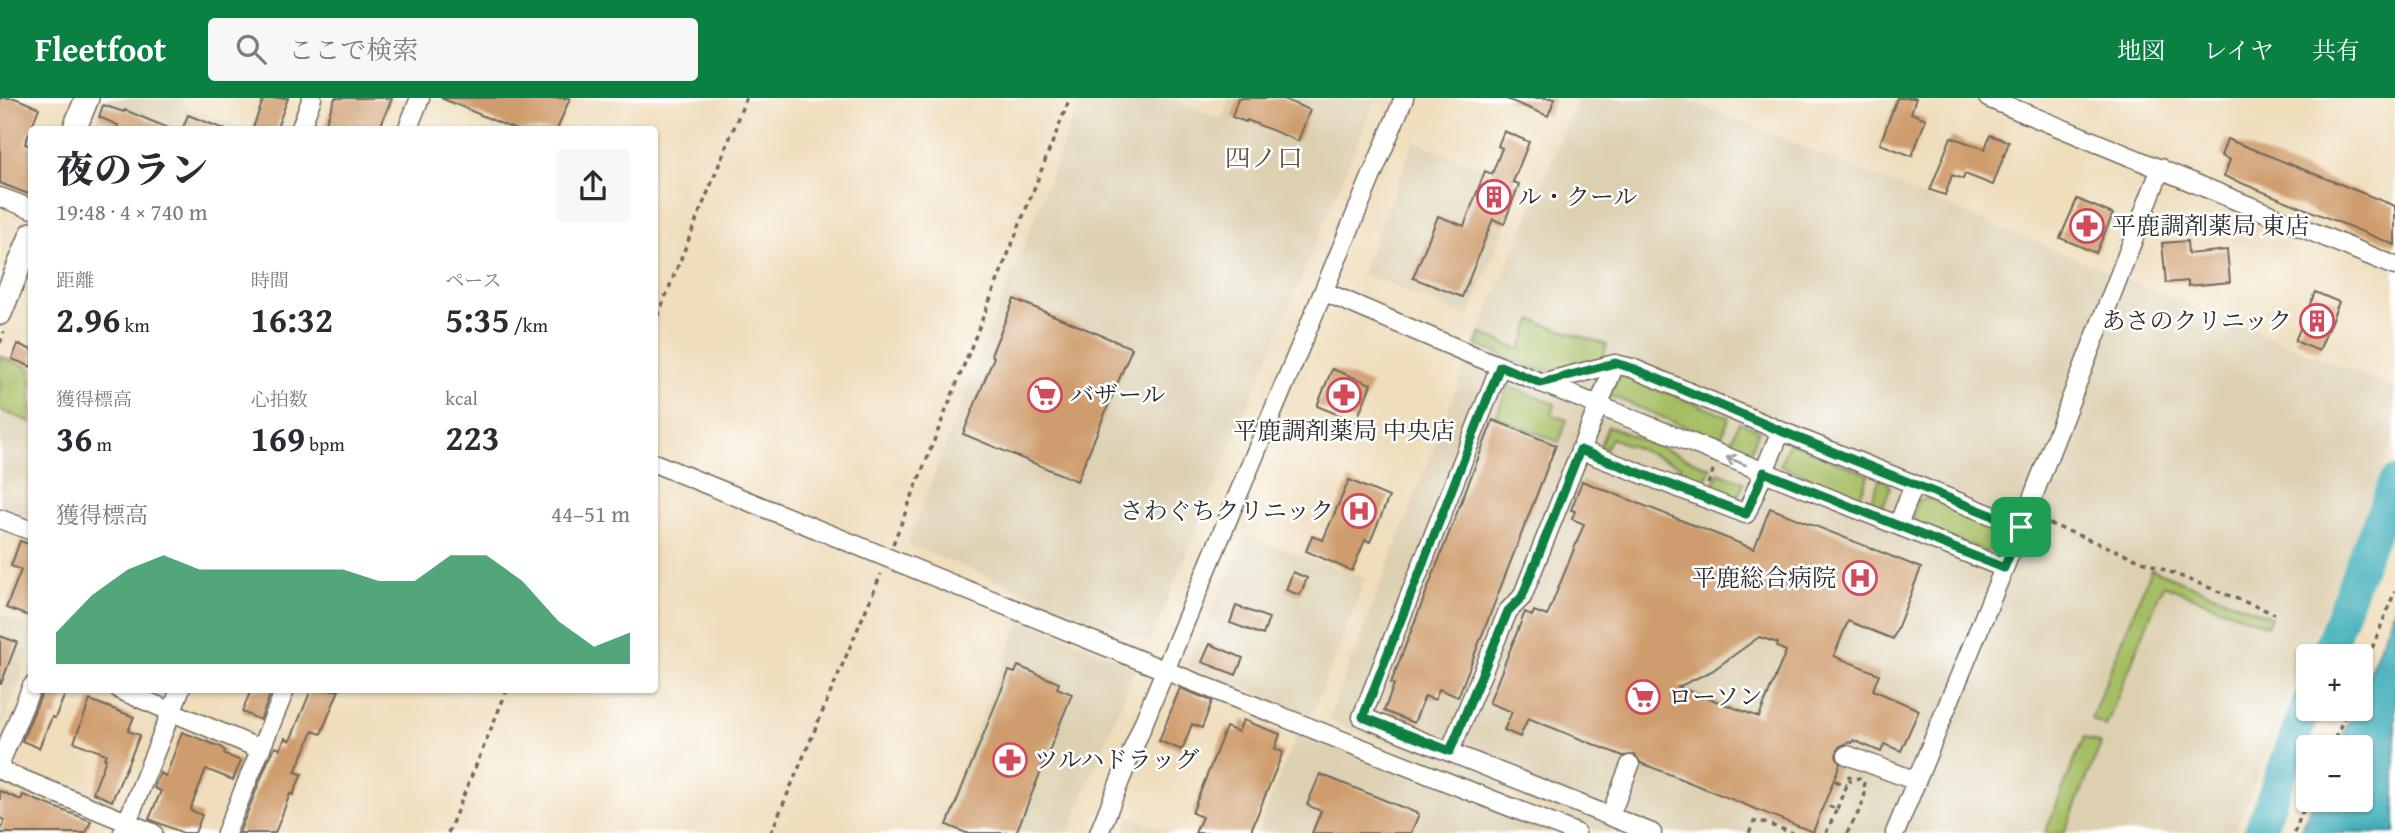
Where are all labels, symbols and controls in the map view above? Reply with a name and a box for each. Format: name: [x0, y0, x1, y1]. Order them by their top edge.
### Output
search box: [208, 18, 698, 81]
text: Fleetfoot: [35, 25, 166, 73]
icon: search: [232, 30, 270, 68]
text: ここで検索: [288, 30, 418, 69]
text: 地図: [2117, 33, 2165, 68]
text: レイヤ: [2203, 33, 2274, 68]
text: 共有: [2312, 33, 2360, 68]
district label: 四ノ口: [1225, 138, 1303, 177]
text: 夜のラン: [56, 141, 208, 197]
button: share: [556, 149, 630, 223]
building icon: ル・クール: [1475, 178, 1513, 216]
place label: ル・クール: [1518, 179, 1638, 214]
text: 19:48 · 4 × 740 m: [56, 195, 208, 228]
pharmacy icon: 平鹿調剤薬局 東店: [2068, 207, 2106, 245]
place label: 平鹿調剤薬局 東店: [2112, 208, 2309, 243]
text: 距離: [56, 266, 94, 294]
text: 時間: [251, 266, 289, 294]
text: ペース: [445, 266, 501, 294]
text: 2.96: [56, 294, 120, 345]
text: 16:32: [251, 294, 333, 345]
text: 5:35: [445, 294, 510, 345]
building icon: あさのクリニック: [2298, 302, 2336, 340]
place label: あさのクリニック: [2101, 303, 2292, 338]
text: km: [120, 311, 150, 339]
text: /km: [510, 311, 548, 339]
supermarket icon: バザール: [1026, 376, 1064, 414]
pharmacy icon: 平鹿調剤薬局 中央店: [1325, 376, 1363, 414]
place label: バザール: [1070, 377, 1166, 412]
text: kcal: [445, 384, 478, 412]
text: 獲得標高: [56, 385, 132, 413]
text: 心拍数: [251, 385, 308, 413]
text: 223: [445, 412, 500, 463]
text: 36: [56, 413, 92, 464]
text: 169: [251, 413, 305, 464]
place label: 平鹿調剤薬局 中央店: [1233, 413, 1455, 448]
text: m: [92, 430, 112, 458]
text: bpm: [305, 430, 345, 458]
one-way arrow: [1726, 453, 1747, 466]
hospital icon: さわぐちクリニック: [1340, 492, 1378, 530]
place label: さわぐちクリニック: [1119, 493, 1334, 528]
text: 44–51 m: [551, 497, 630, 530]
pin: [1991, 497, 2051, 557]
text: 獲得標高: [56, 498, 148, 531]
icon: arrive: [2002, 508, 2040, 546]
hospital icon: 平鹿総合病院: [1841, 559, 1879, 597]
place label: 平鹿総合病院: [1692, 560, 1836, 595]
map controls: [2296, 644, 2373, 812]
button: +: [2296, 644, 2373, 721]
supermarket icon: ローソン: [1624, 678, 1662, 716]
place label: ローソン: [1668, 679, 1763, 714]
button: −: [2296, 735, 2373, 812]
pharmacy icon: ツルハドラッグ: [991, 741, 1029, 779]
place label: ツルハドラッグ: [1034, 742, 1199, 777]

